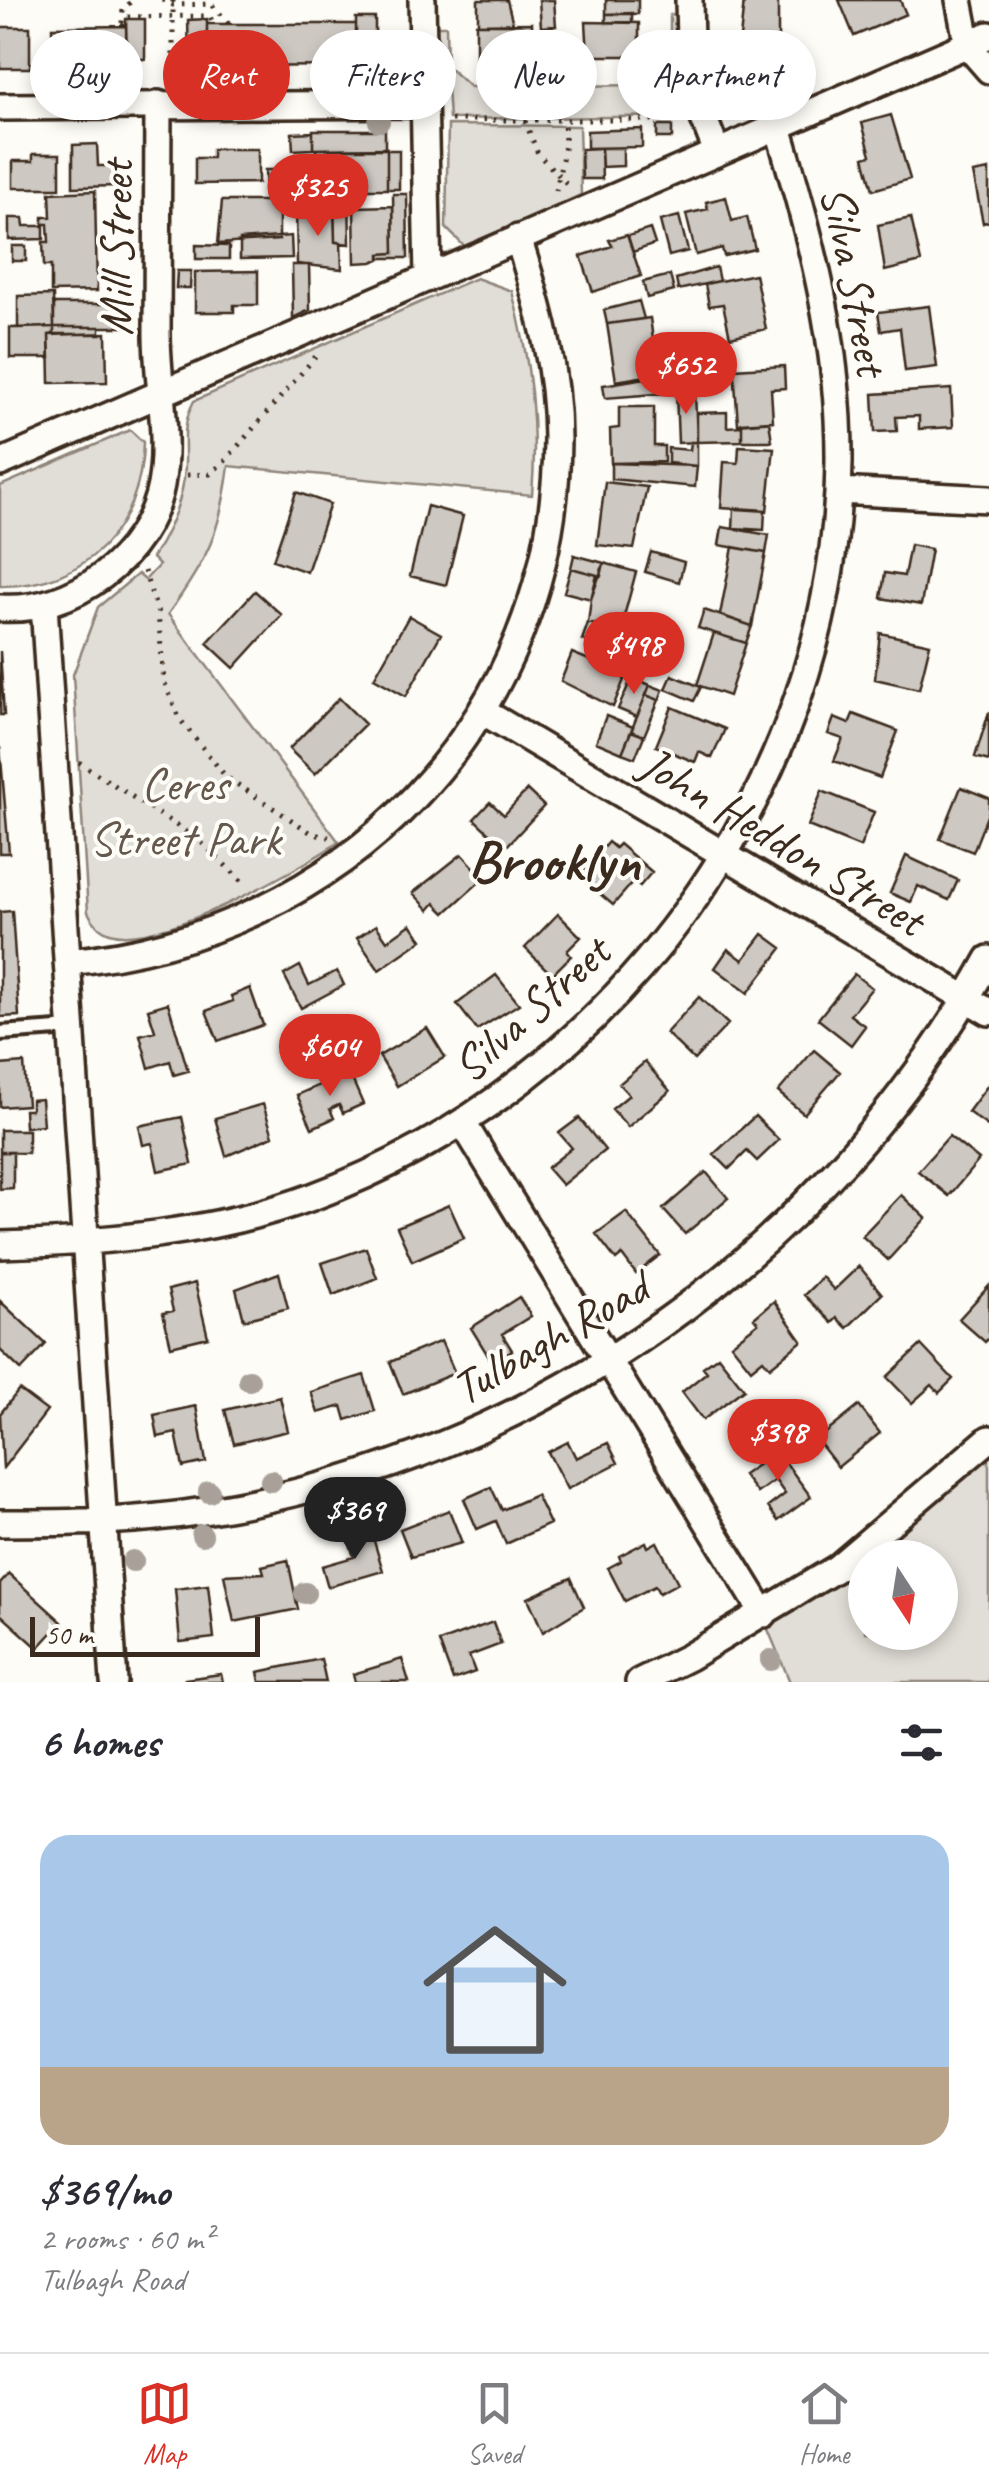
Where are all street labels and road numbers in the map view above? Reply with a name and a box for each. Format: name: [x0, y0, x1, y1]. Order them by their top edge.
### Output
street label: Mill Street: [86, 156, 146, 336]
street label: Silva Street: [807, 180, 904, 384]
street label: John Heddon Street: [628, 732, 939, 951]
street label: Silva Street: [439, 920, 625, 1095]
street label: Tulbagh Road: [440, 1254, 665, 1418]

